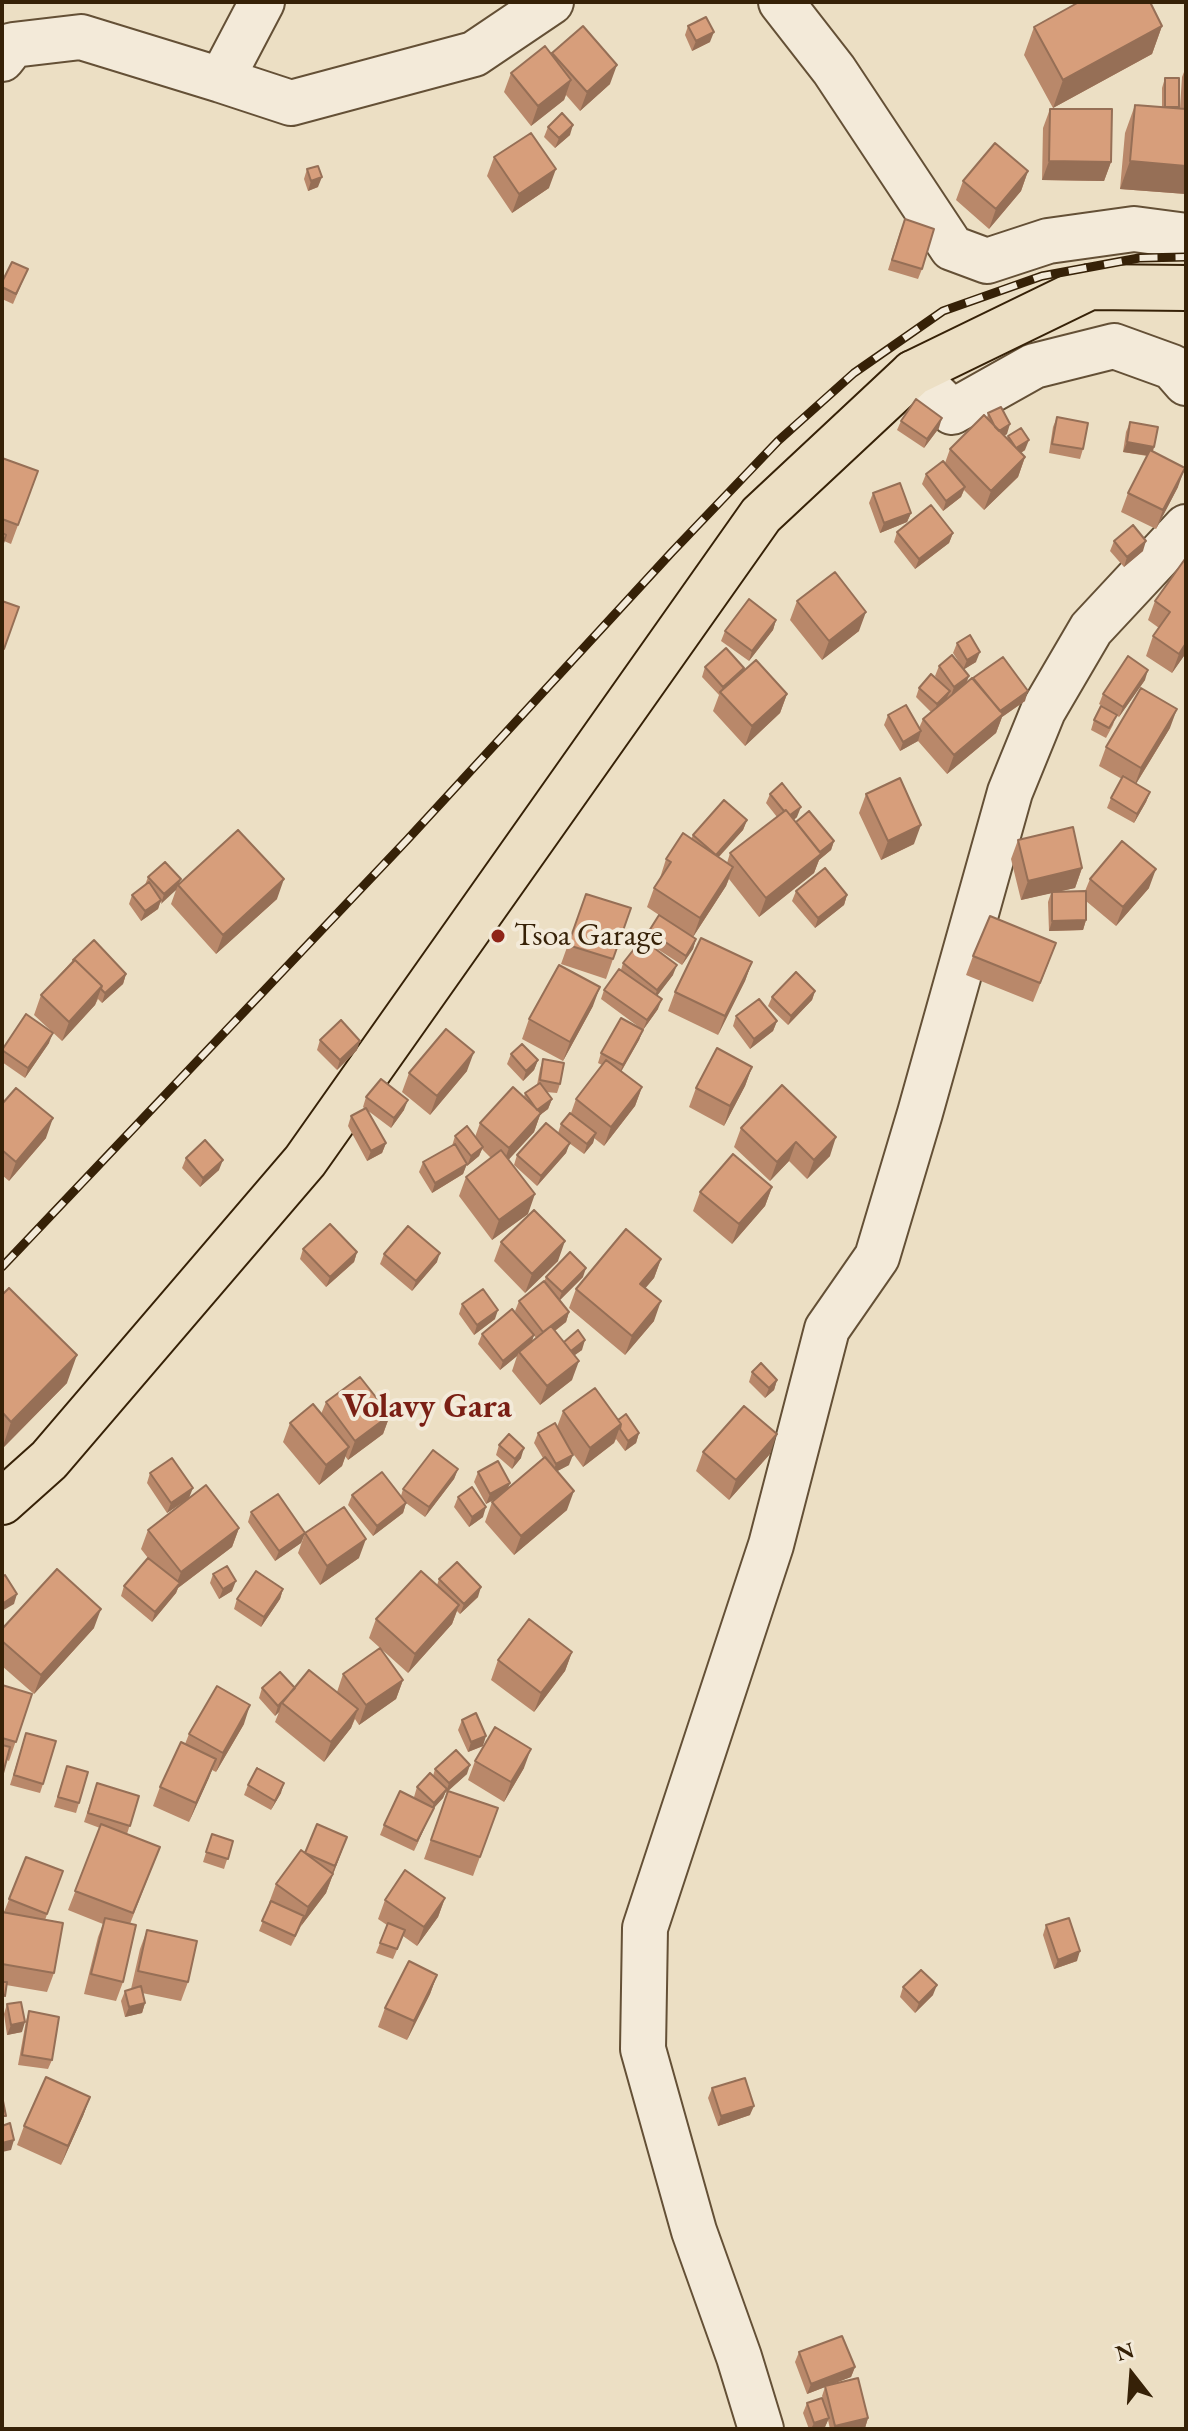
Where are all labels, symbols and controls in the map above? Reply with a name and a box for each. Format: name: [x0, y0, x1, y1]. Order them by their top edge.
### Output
place label: Tsoa Garage: [514, 917, 663, 955]
marker: Tsoa Garage: [489, 927, 507, 945]
district label: Volavy Gara: [342, 1388, 512, 1428]
north arrow: [1092, 2335, 1172, 2415]
text: N: [1112, 2335, 1138, 2368]

